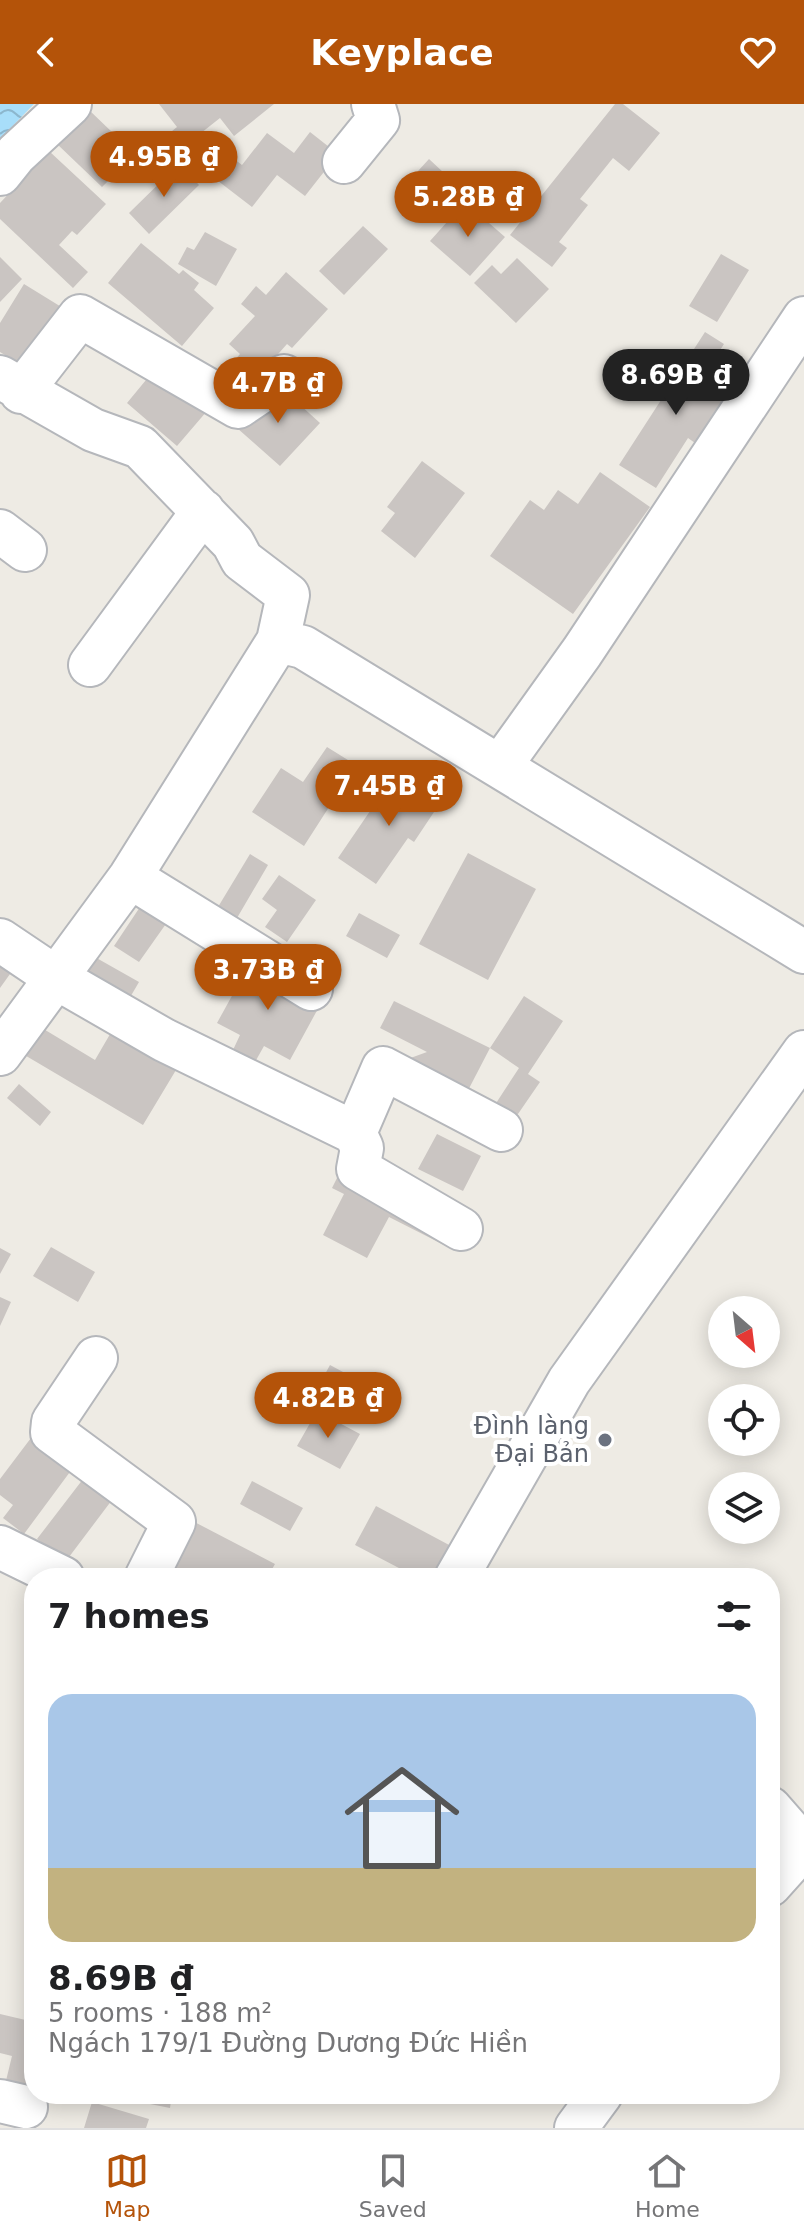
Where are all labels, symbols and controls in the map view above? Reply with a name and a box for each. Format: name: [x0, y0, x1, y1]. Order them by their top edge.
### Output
icon: back: [24, 30, 68, 74]
icon: heart: [736, 30, 780, 74]
text: Keyplace: [310, 32, 494, 73]
pin: 4.95B ₫: [90, 131, 238, 199]
text: 4.95B ₫: [108, 142, 220, 172]
pin: 5.28B ₫: [394, 171, 542, 239]
text: 5.28B ₫: [412, 182, 524, 212]
pin: 8.69B ₫: [602, 349, 750, 417]
pin: 4.7B ₫: [213, 357, 343, 425]
text: 8.69B ₫: [620, 360, 732, 390]
text: 4.7B ₫: [231, 368, 325, 398]
pin: 7.45B ₫: [315, 760, 463, 828]
text: 7.45B ₫: [333, 771, 445, 801]
pin: 3.73B ₫: [194, 944, 342, 1012]
text: 3.73B ₫: [212, 955, 324, 985]
north arrow: [708, 1296, 780, 1368]
map controls: [708, 1296, 780, 1544]
pin: 4.82B ₫: [254, 1372, 402, 1440]
text: 4.82B ₫: [272, 1383, 384, 1413]
button: locate: [708, 1384, 780, 1456]
place label: Đình làng Đại Bản: [474, 1412, 589, 1468]
marker: Đình làng Đại Bản: [596, 1431, 614, 1449]
button: layers: [708, 1472, 780, 1544]
icon: filters: [712, 1594, 756, 1638]
text: 7 homes: [48, 1596, 210, 1636]
icon: home: [330, 1746, 474, 1890]
text: 8.69B ₫: [48, 1958, 193, 1998]
text: 5 rooms · 188 m²: [48, 1998, 272, 2028]
text: Ngách 179/1 Đường Dương Đức Hiền: [48, 2028, 528, 2058]
tab: Map: [104, 2149, 151, 2222]
tab: Saved: [359, 2149, 427, 2222]
tab: Home: [635, 2149, 700, 2222]

